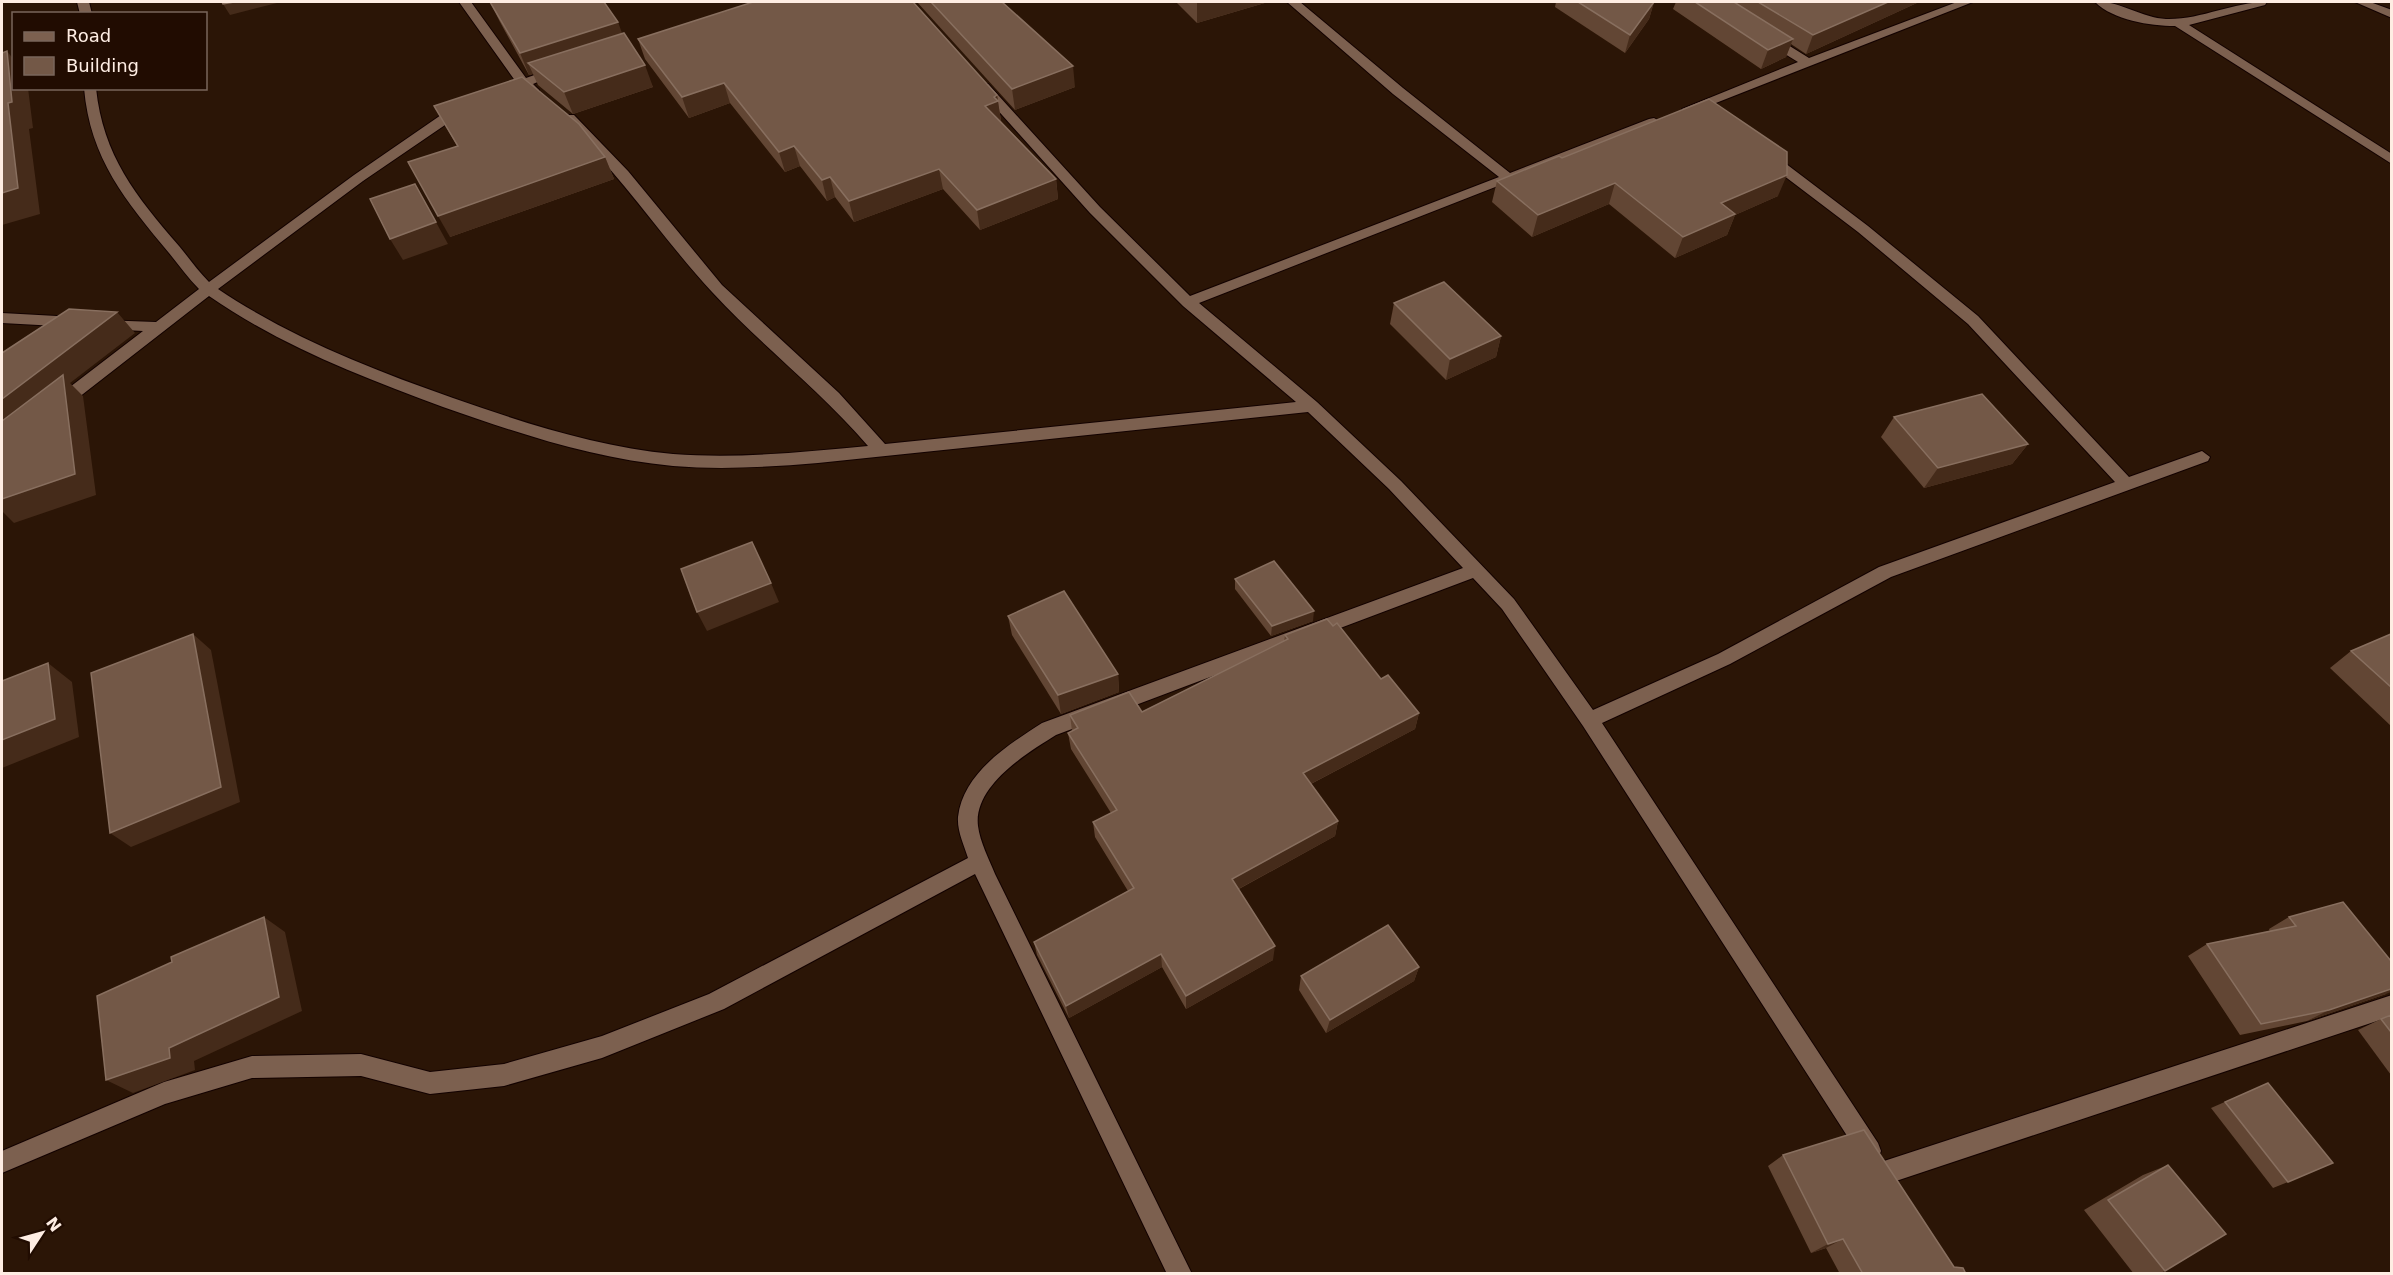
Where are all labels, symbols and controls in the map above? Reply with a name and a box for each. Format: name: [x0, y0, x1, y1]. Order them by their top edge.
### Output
legend: [12, 12, 207, 90]
text: Road: [66, 25, 111, 46]
text: Building: [66, 55, 139, 76]
north arrow: [12, 1203, 72, 1263]
text: N: [42, 1213, 65, 1235]

